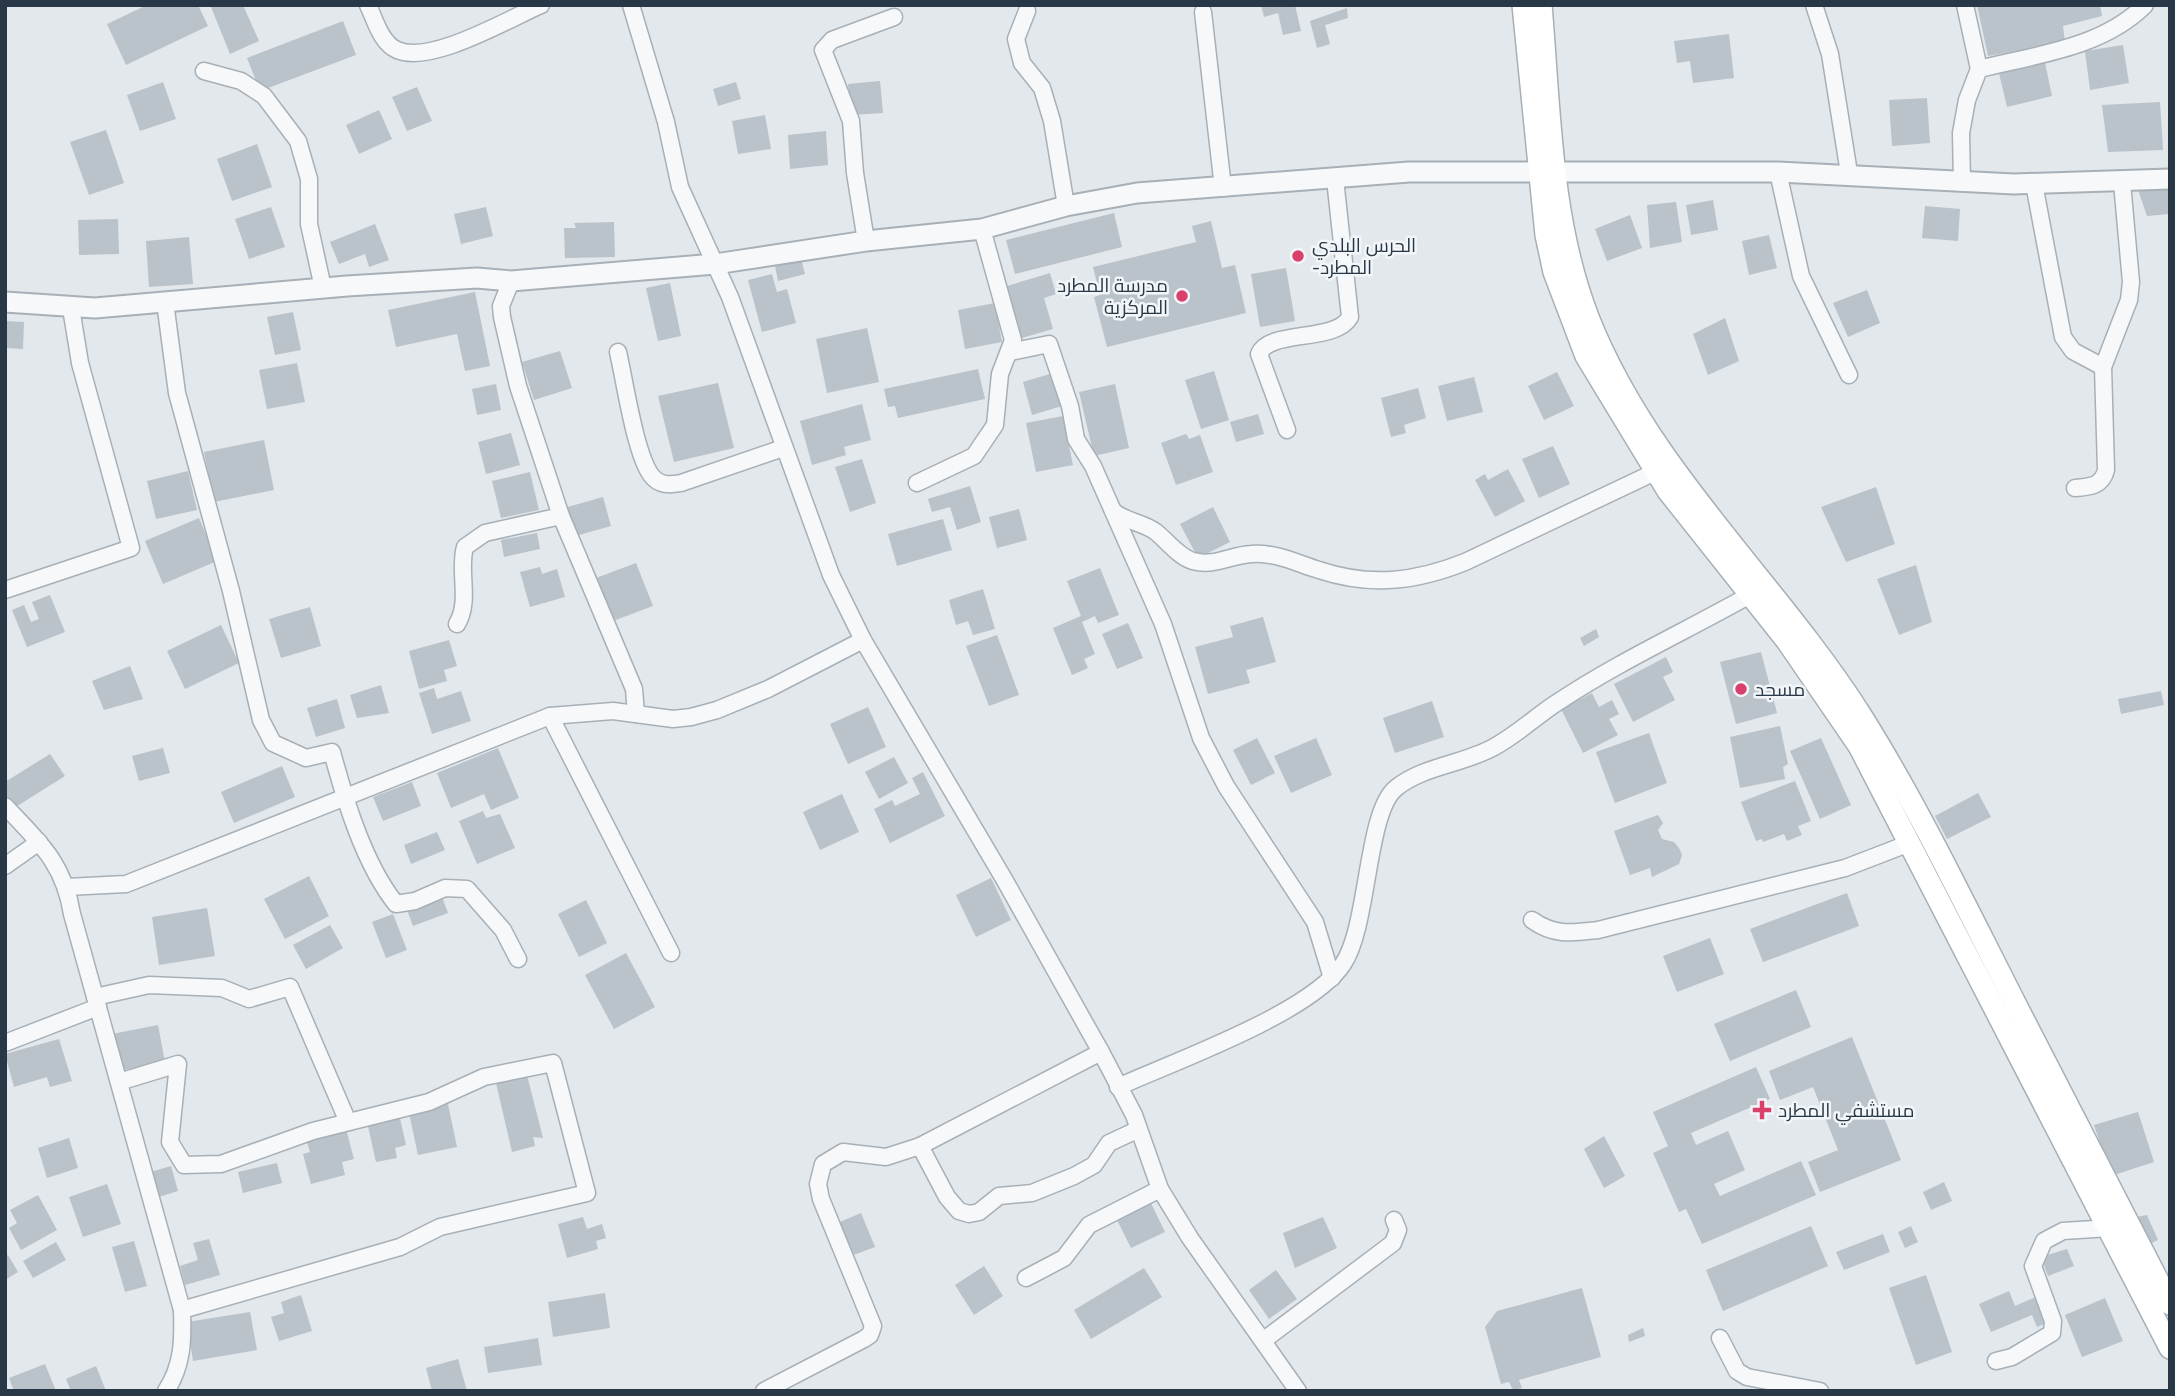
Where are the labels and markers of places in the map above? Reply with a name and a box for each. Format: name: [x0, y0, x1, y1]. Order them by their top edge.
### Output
place label: الحرس البلدي -المطرد: [1312, 234, 1416, 279]
marker: الحرس البلدي -المطرد: [1290, 248, 1306, 264]
place label: مدرسة المطرد المركزية: [1057, 274, 1168, 319]
marker: مدرسة المطرد المركزية: [1174, 288, 1190, 304]
place label: مسجد: [1755, 678, 1805, 701]
marker: مسجد: [1733, 681, 1749, 697]
place label: مستشفي المطرد: [1778, 1099, 1914, 1125]
marker: مستشفي المطرد: [1752, 1100, 1772, 1120]

